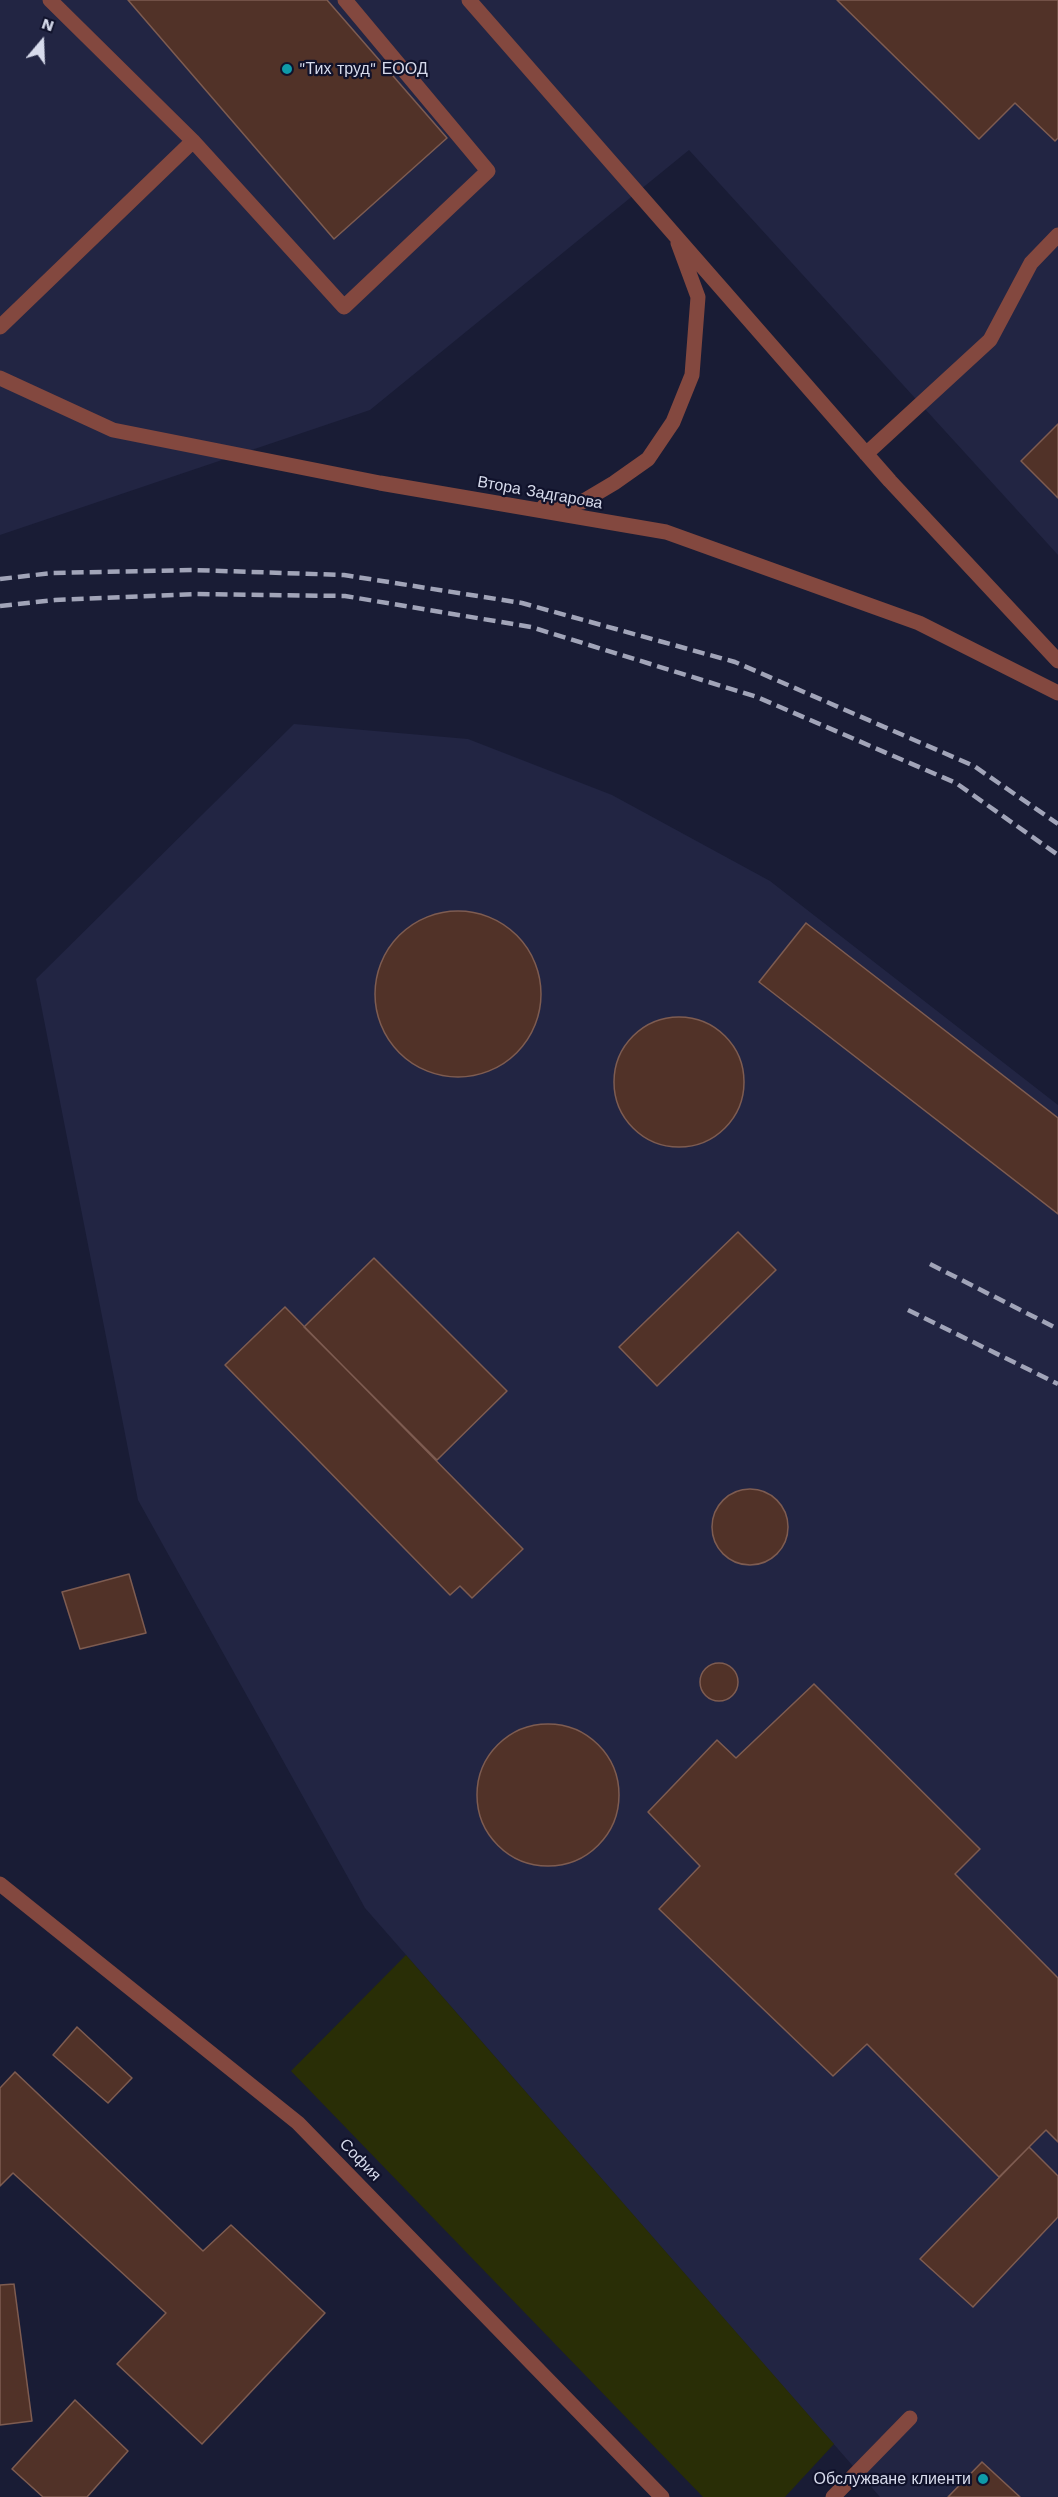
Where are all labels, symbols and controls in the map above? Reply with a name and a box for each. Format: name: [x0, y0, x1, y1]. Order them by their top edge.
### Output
north arrow: [12, 12, 72, 72]
text: N: [39, 14, 57, 35]
place label: "Тих труд" ЕООД: [299, 59, 428, 79]
marker: "Тих труд" ЕООД: [280, 62, 294, 76]
street label: Втора Задгарова: [476, 473, 604, 513]
street label: София: [335, 2135, 385, 2185]
place label: Обслужване клиенти: [813, 2469, 971, 2489]
marker: Обслужване клиенти: [976, 2472, 990, 2486]

